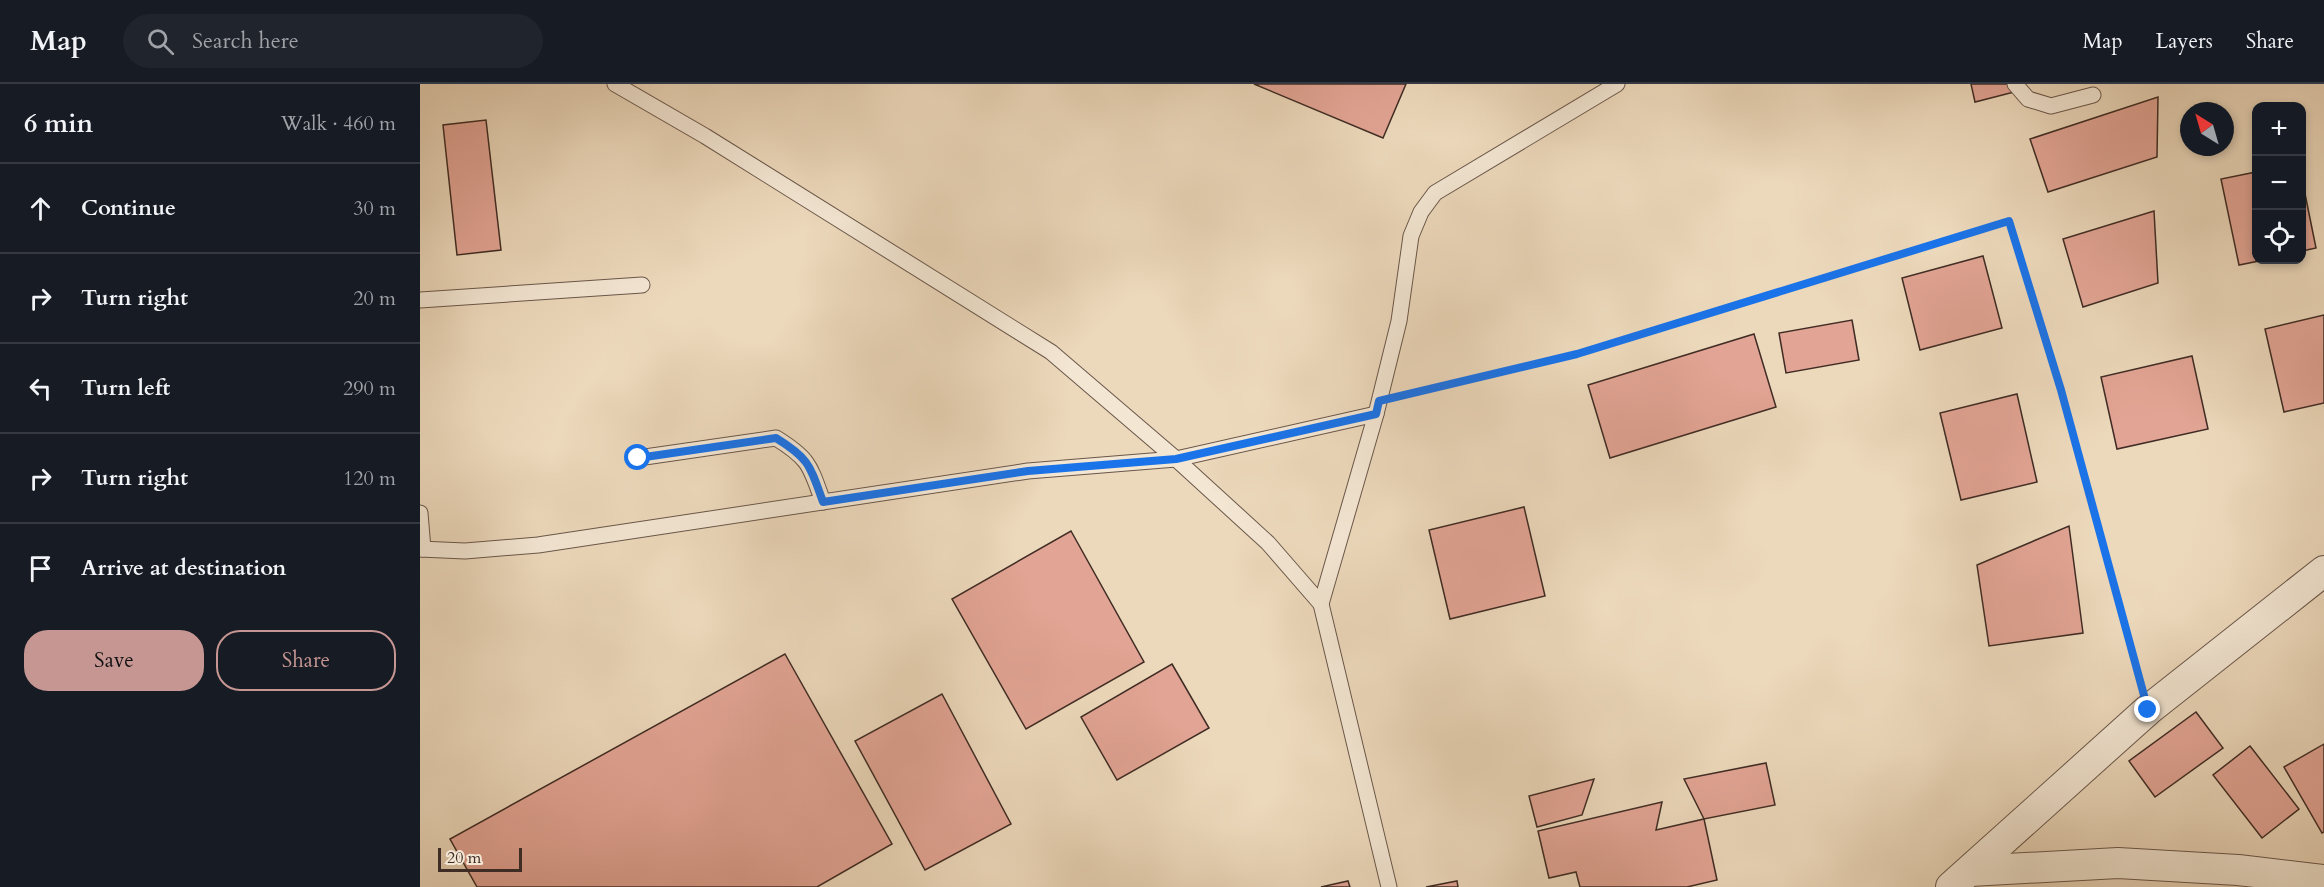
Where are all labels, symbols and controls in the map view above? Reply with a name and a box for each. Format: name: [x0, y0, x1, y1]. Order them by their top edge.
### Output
search box: [123, 14, 543, 68]
text: Map: [30, 22, 87, 60]
icon: search: [144, 25, 177, 58]
text: Search here: [192, 26, 299, 56]
text: Map: [2083, 27, 2123, 56]
text: Layers: [2156, 27, 2213, 56]
text: Share: [2246, 27, 2294, 56]
north arrow: [2180, 102, 2234, 156]
map controls: [2252, 102, 2306, 264]
button: +: [2252, 102, 2306, 156]
text: 6 min: [24, 106, 93, 141]
text: Walk · 460 m: [281, 110, 396, 137]
button: −: [2252, 156, 2306, 210]
icon: ahead: [24, 192, 57, 225]
text: Continue: [81, 193, 176, 223]
text: 30 m: [353, 195, 396, 222]
button: locate: [2252, 210, 2306, 264]
icon: right: [24, 282, 57, 315]
text: Turn right: [81, 283, 188, 313]
text: 20 m: [353, 285, 396, 312]
icon: left: [24, 372, 57, 405]
text: Turn left: [81, 373, 170, 403]
text: 290 m: [343, 375, 396, 402]
route start: [624, 444, 650, 470]
icon: right: [24, 462, 57, 495]
text: Turn right: [81, 463, 188, 493]
text: 120 m: [343, 465, 396, 492]
icon: arrive: [24, 552, 57, 585]
text: Arrive at destination: [81, 553, 286, 583]
button: Save: [24, 630, 204, 691]
button: Share: [216, 630, 396, 691]
route end: [2134, 696, 2160, 722]
scale bar: [438, 845, 522, 872]
text: 20 m: [447, 847, 481, 869]

